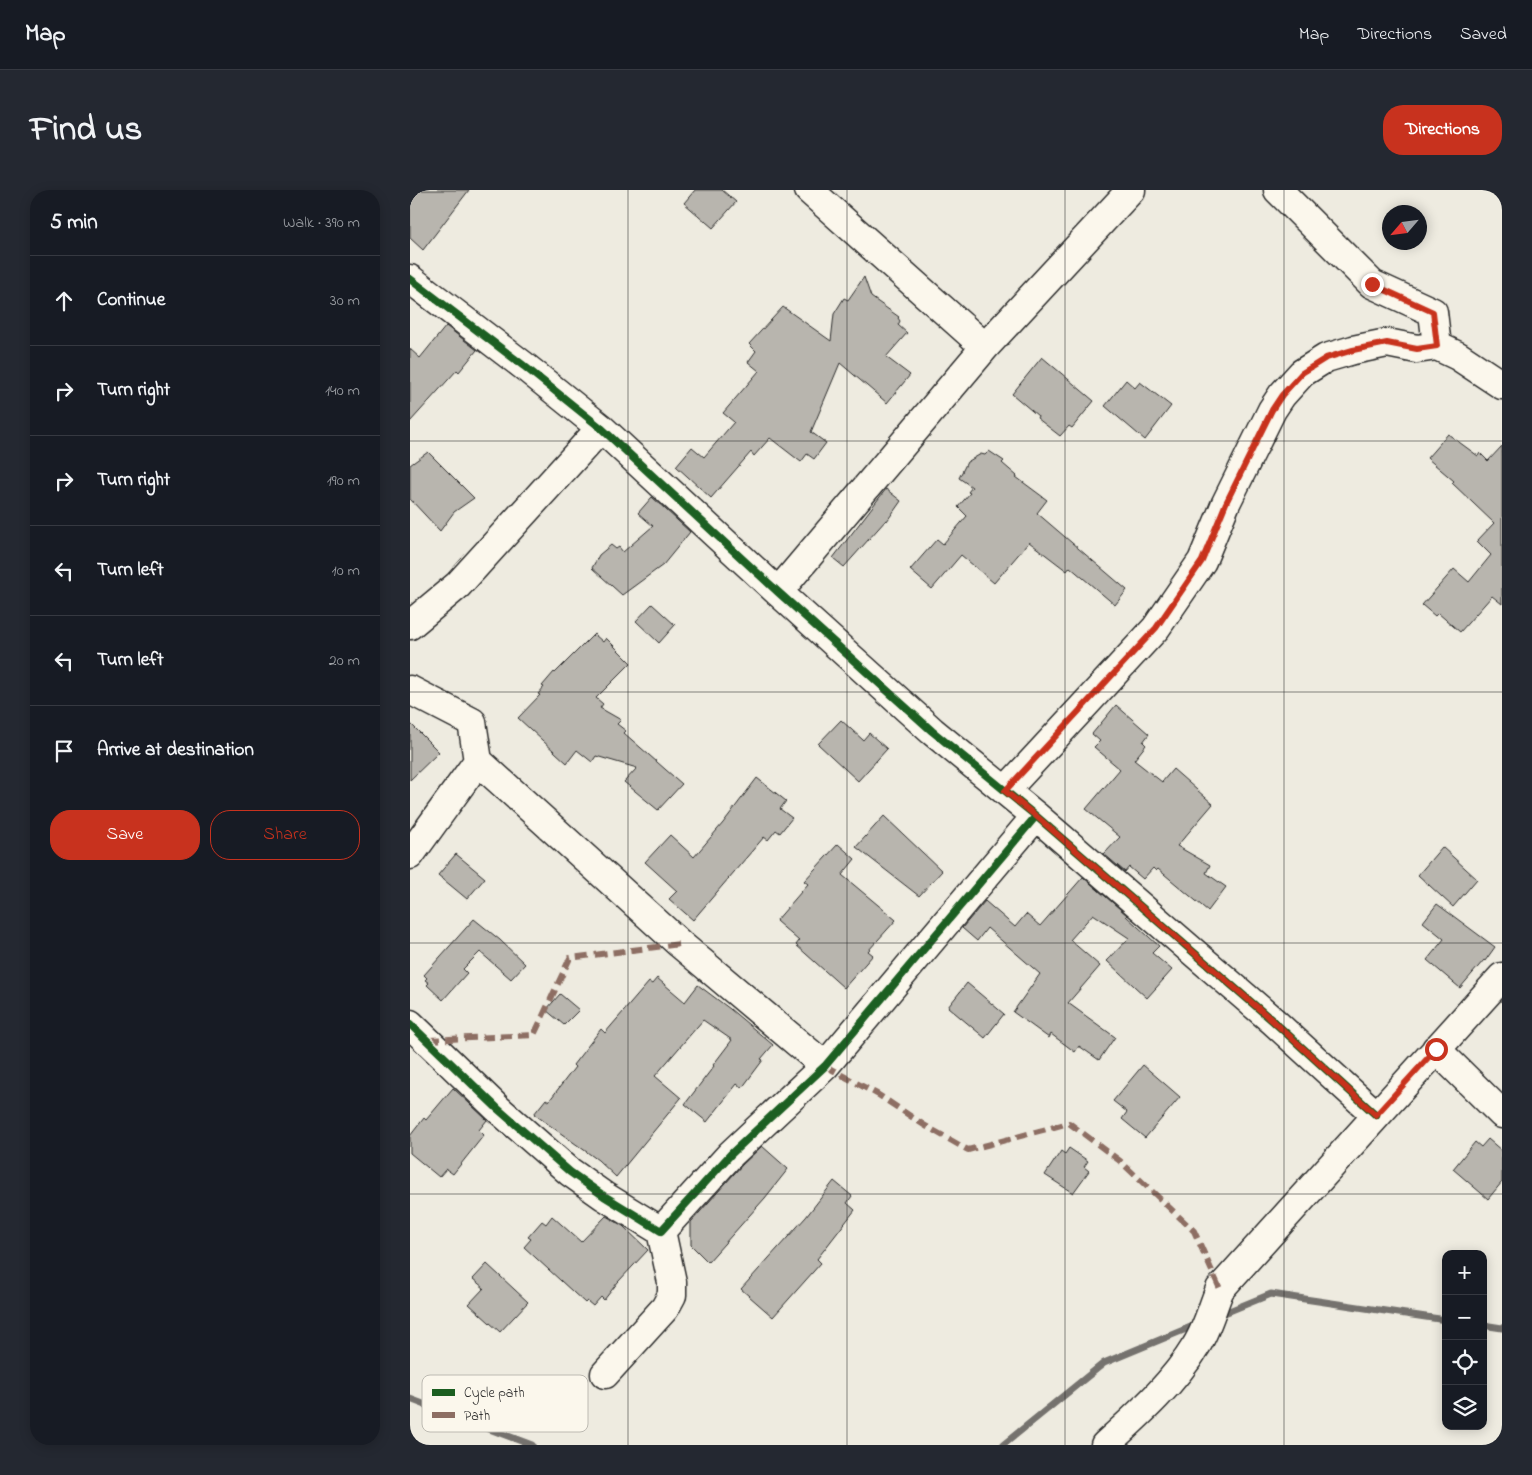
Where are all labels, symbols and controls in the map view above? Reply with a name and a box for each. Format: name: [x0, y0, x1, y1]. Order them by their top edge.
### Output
text: Map: [25, 17, 66, 52]
text: Map: [1299, 22, 1329, 48]
text: Directions: [1357, 22, 1432, 48]
text: Saved: [1460, 22, 1507, 48]
text: Find us: [30, 105, 142, 156]
button: Directions: [1383, 105, 1502, 155]
north arrow: [1382, 205, 1427, 250]
text: 5 min: [50, 208, 98, 238]
text: Walk · 390 m: [283, 211, 360, 235]
route end: [1361, 273, 1384, 296]
icon: ahead: [50, 287, 78, 315]
text: Continue: [97, 287, 165, 314]
text: 30 m: [330, 289, 360, 313]
icon: right: [50, 377, 78, 405]
text: Turn right: [97, 377, 170, 404]
text: 140 m: [325, 379, 360, 403]
icon: right: [50, 467, 78, 495]
text: Turn right: [97, 467, 170, 494]
text: 190 m: [327, 469, 360, 493]
icon: left: [50, 557, 78, 585]
text: Turn left: [97, 557, 164, 584]
text: 10 m: [332, 559, 360, 583]
icon: left: [50, 647, 78, 675]
text: Turn left: [97, 647, 164, 674]
text: 20 m: [329, 649, 360, 673]
icon: arrive: [50, 737, 78, 765]
text: Arrive at destination: [97, 737, 254, 764]
button: Save: [50, 810, 200, 860]
button: Share: [210, 810, 360, 860]
route start: [1425, 1038, 1448, 1061]
map controls: [1442, 1250, 1487, 1430]
button: +: [1442, 1250, 1487, 1295]
button: −: [1442, 1295, 1487, 1340]
button: locate: [1442, 1340, 1487, 1385]
legend: [422, 1375, 588, 1432]
text: Cycle path: [464, 1383, 525, 1405]
button: layers: [1442, 1385, 1487, 1430]
text: Path: [464, 1406, 490, 1427]

